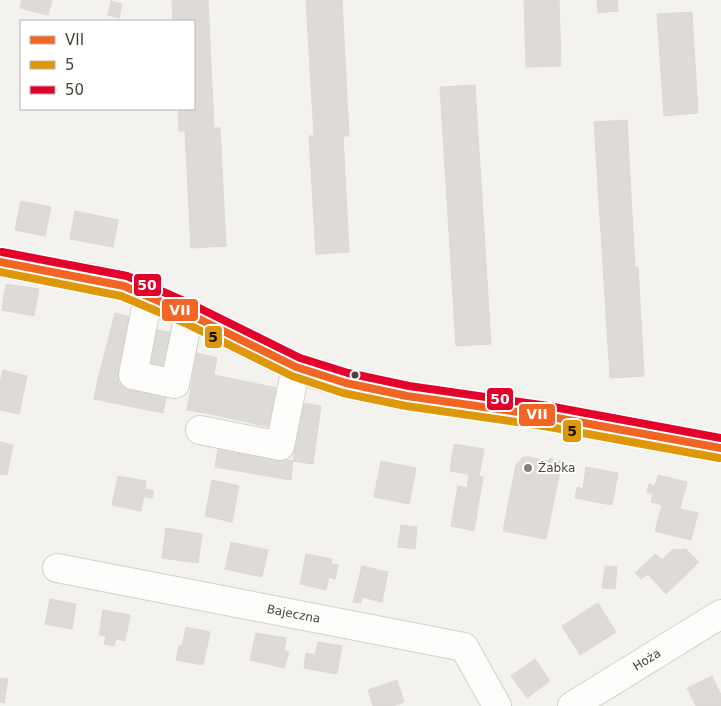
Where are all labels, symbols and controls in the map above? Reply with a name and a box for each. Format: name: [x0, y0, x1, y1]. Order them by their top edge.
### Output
legend: [20, 20, 195, 110]
text: VII: [65, 31, 84, 49]
text: 5: [65, 56, 75, 74]
text: 50: [65, 81, 84, 99]
line badge: 50: [133, 273, 162, 297]
text: 50: [137, 277, 157, 293]
line badge: VII: [161, 298, 199, 322]
text: VII: [169, 302, 191, 318]
line badge: 5: [204, 325, 223, 349]
text: 5: [208, 329, 218, 345]
unlabelled marker: [350, 370, 360, 380]
line badge: 50: [486, 387, 514, 411]
text: 50: [490, 391, 510, 407]
line badge: VII: [518, 403, 556, 427]
text: VII: [526, 406, 548, 422]
line badge: 5: [562, 419, 582, 443]
text: 5: [567, 423, 577, 439]
place label: Żabka: [538, 460, 575, 475]
marker: Żabka: [522, 462, 534, 474]
street label: Bajeczna: [266, 602, 322, 626]
street label: Hoża: [630, 646, 663, 674]

